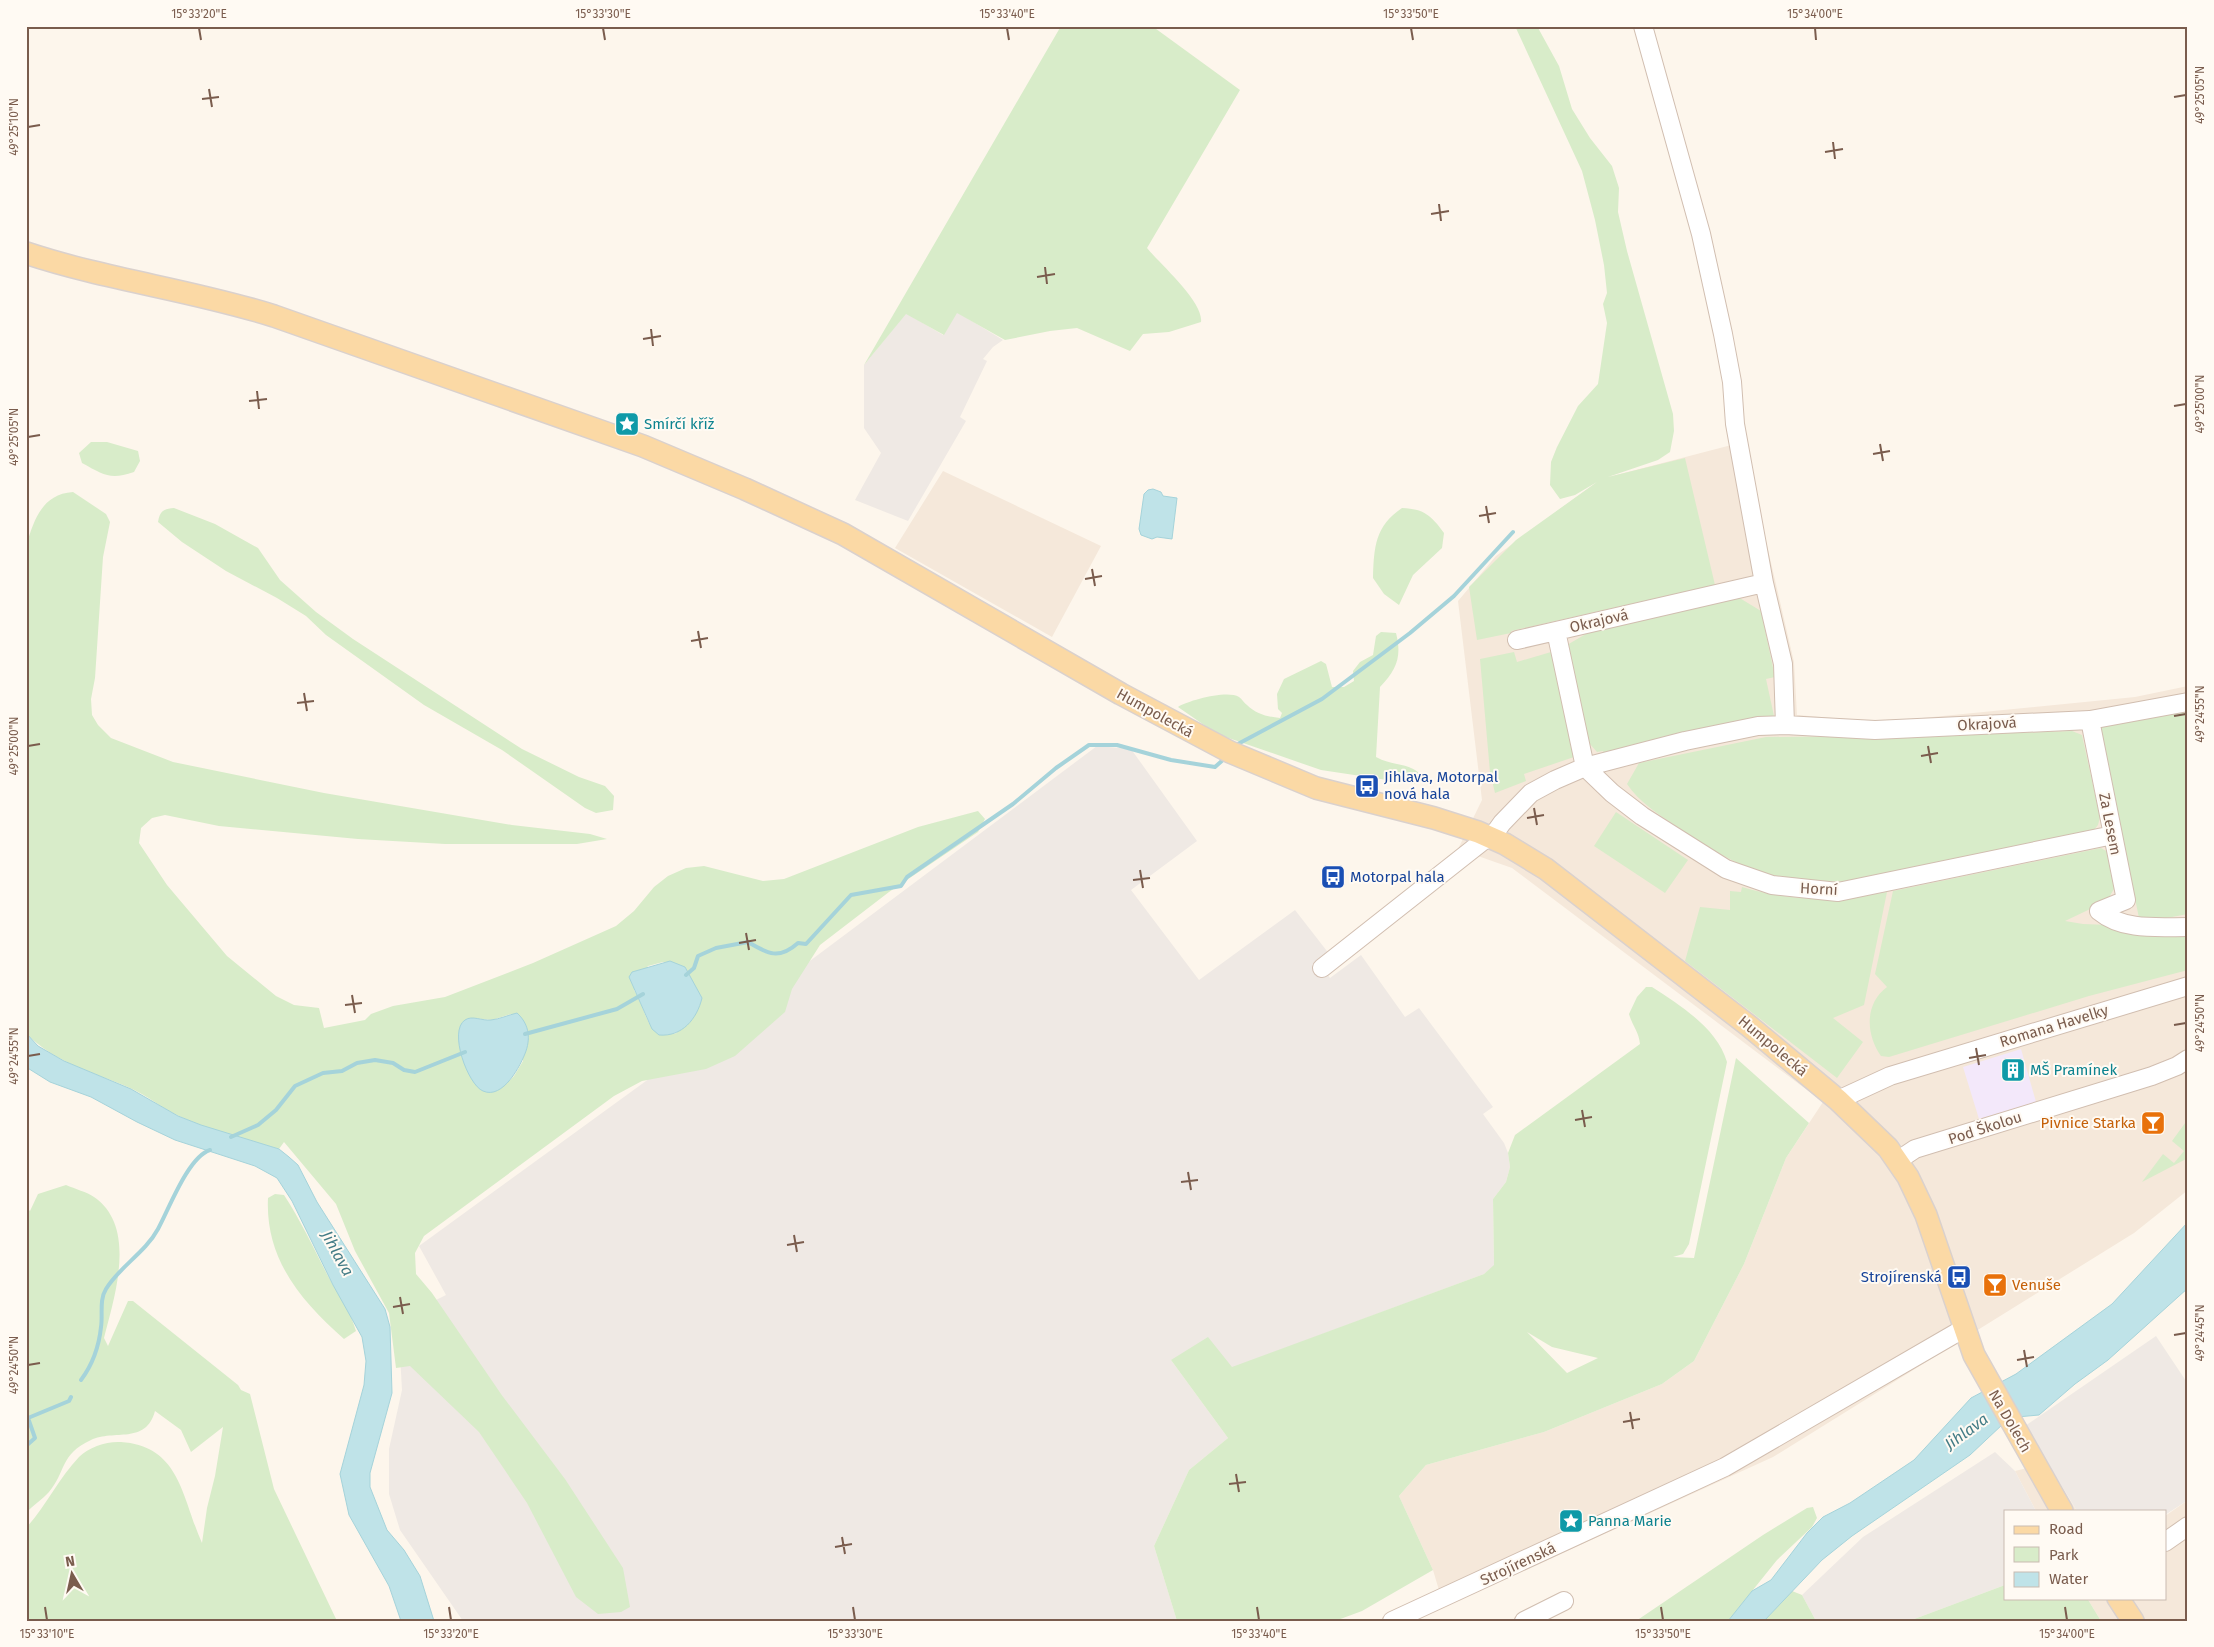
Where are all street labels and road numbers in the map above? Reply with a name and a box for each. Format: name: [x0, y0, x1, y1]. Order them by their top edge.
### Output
street label: Okrajová: [1568, 606, 1630, 636]
street label: Humpolecká: [1114, 685, 1196, 741]
street label: Okrajová: [1957, 713, 2017, 735]
street label: Za Lesem: [2095, 791, 2125, 857]
street label: Horní: [1800, 879, 1838, 899]
street label: Romana Havelky: [1998, 1001, 2111, 1051]
street label: Humpolecká: [1735, 1012, 1811, 1080]
street label: Pod Školou: [1946, 1108, 2024, 1148]
street label: Na Dolech: [1985, 1387, 2035, 1455]
street label: Strojírenská: [1477, 1539, 1559, 1589]

